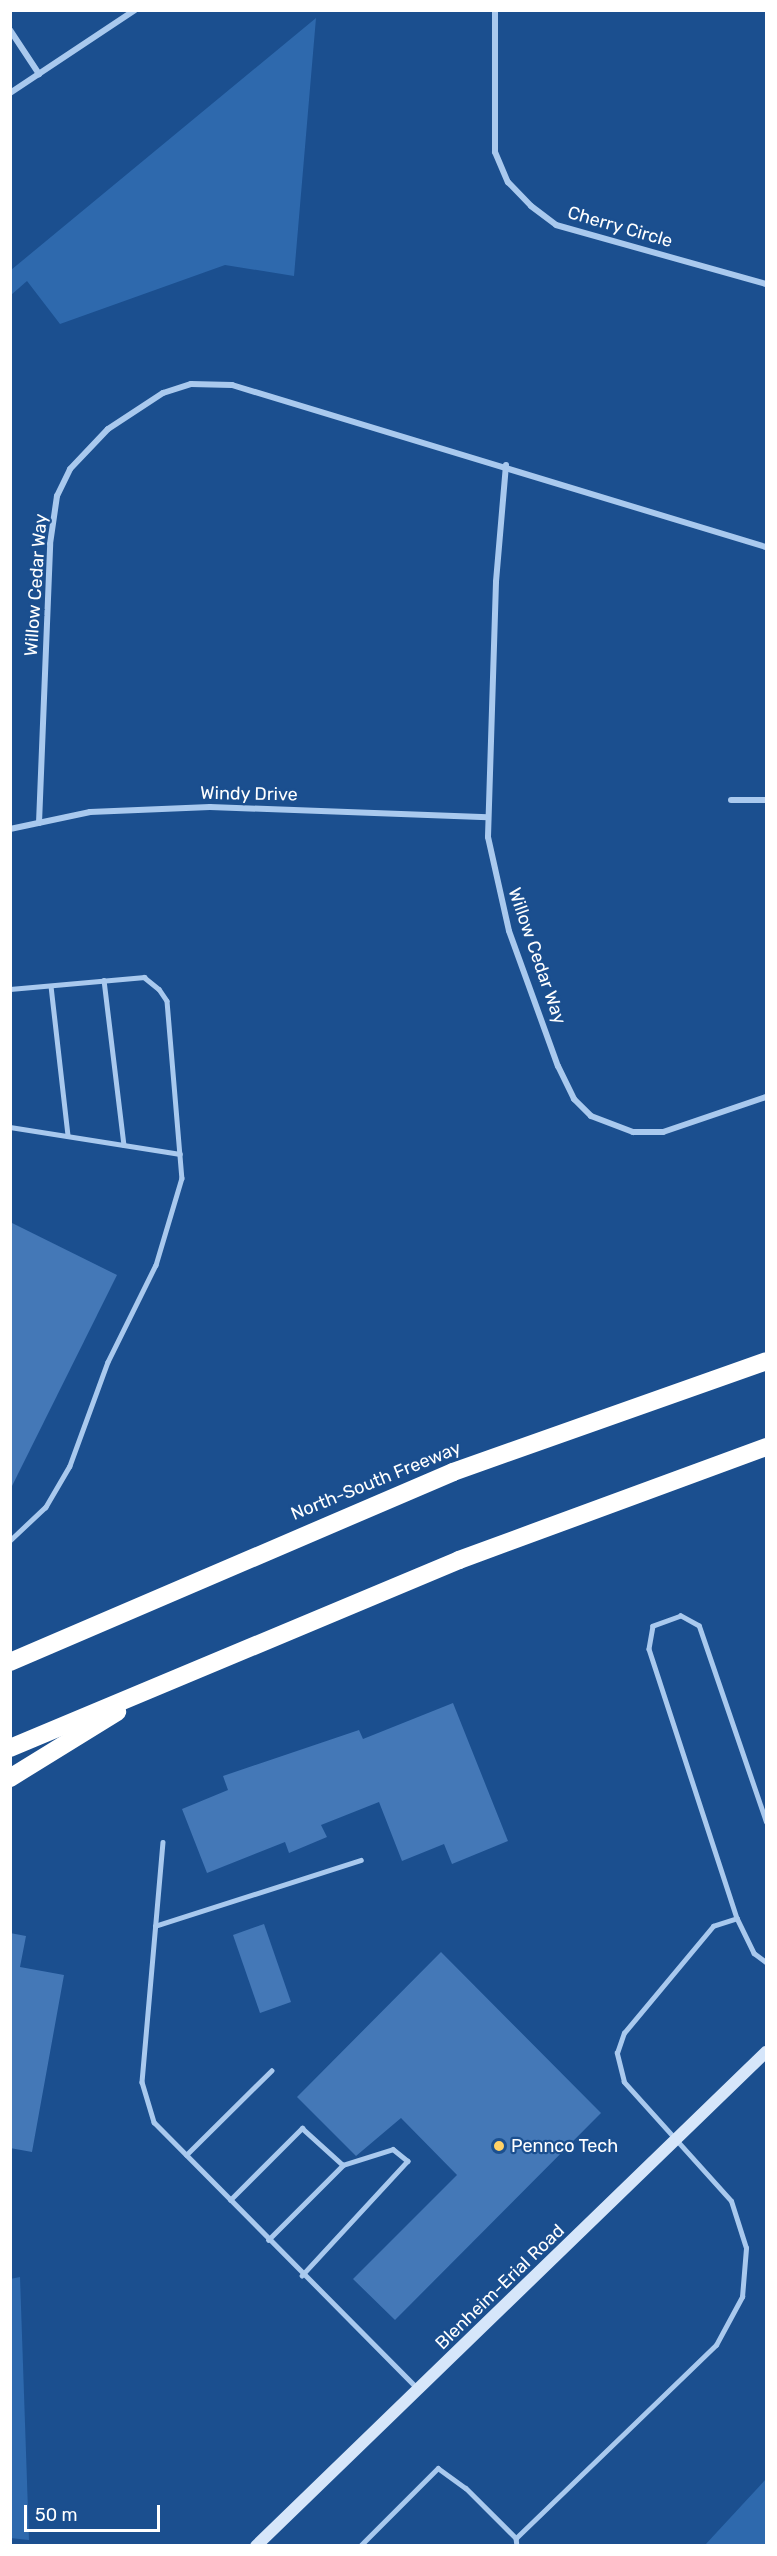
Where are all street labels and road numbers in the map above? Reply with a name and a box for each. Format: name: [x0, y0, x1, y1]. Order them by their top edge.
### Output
street label: Cherry Circle: [565, 202, 675, 252]
street label: Willow Cedar Way: [20, 512, 52, 658]
street label: Windy Drive: [200, 782, 298, 806]
street label: Willow Cedar Way: [503, 884, 571, 1028]
street label: North-South Freeway: [288, 1437, 464, 1525]
street label: Blenheim-Erial Road: [431, 2220, 569, 2354]

